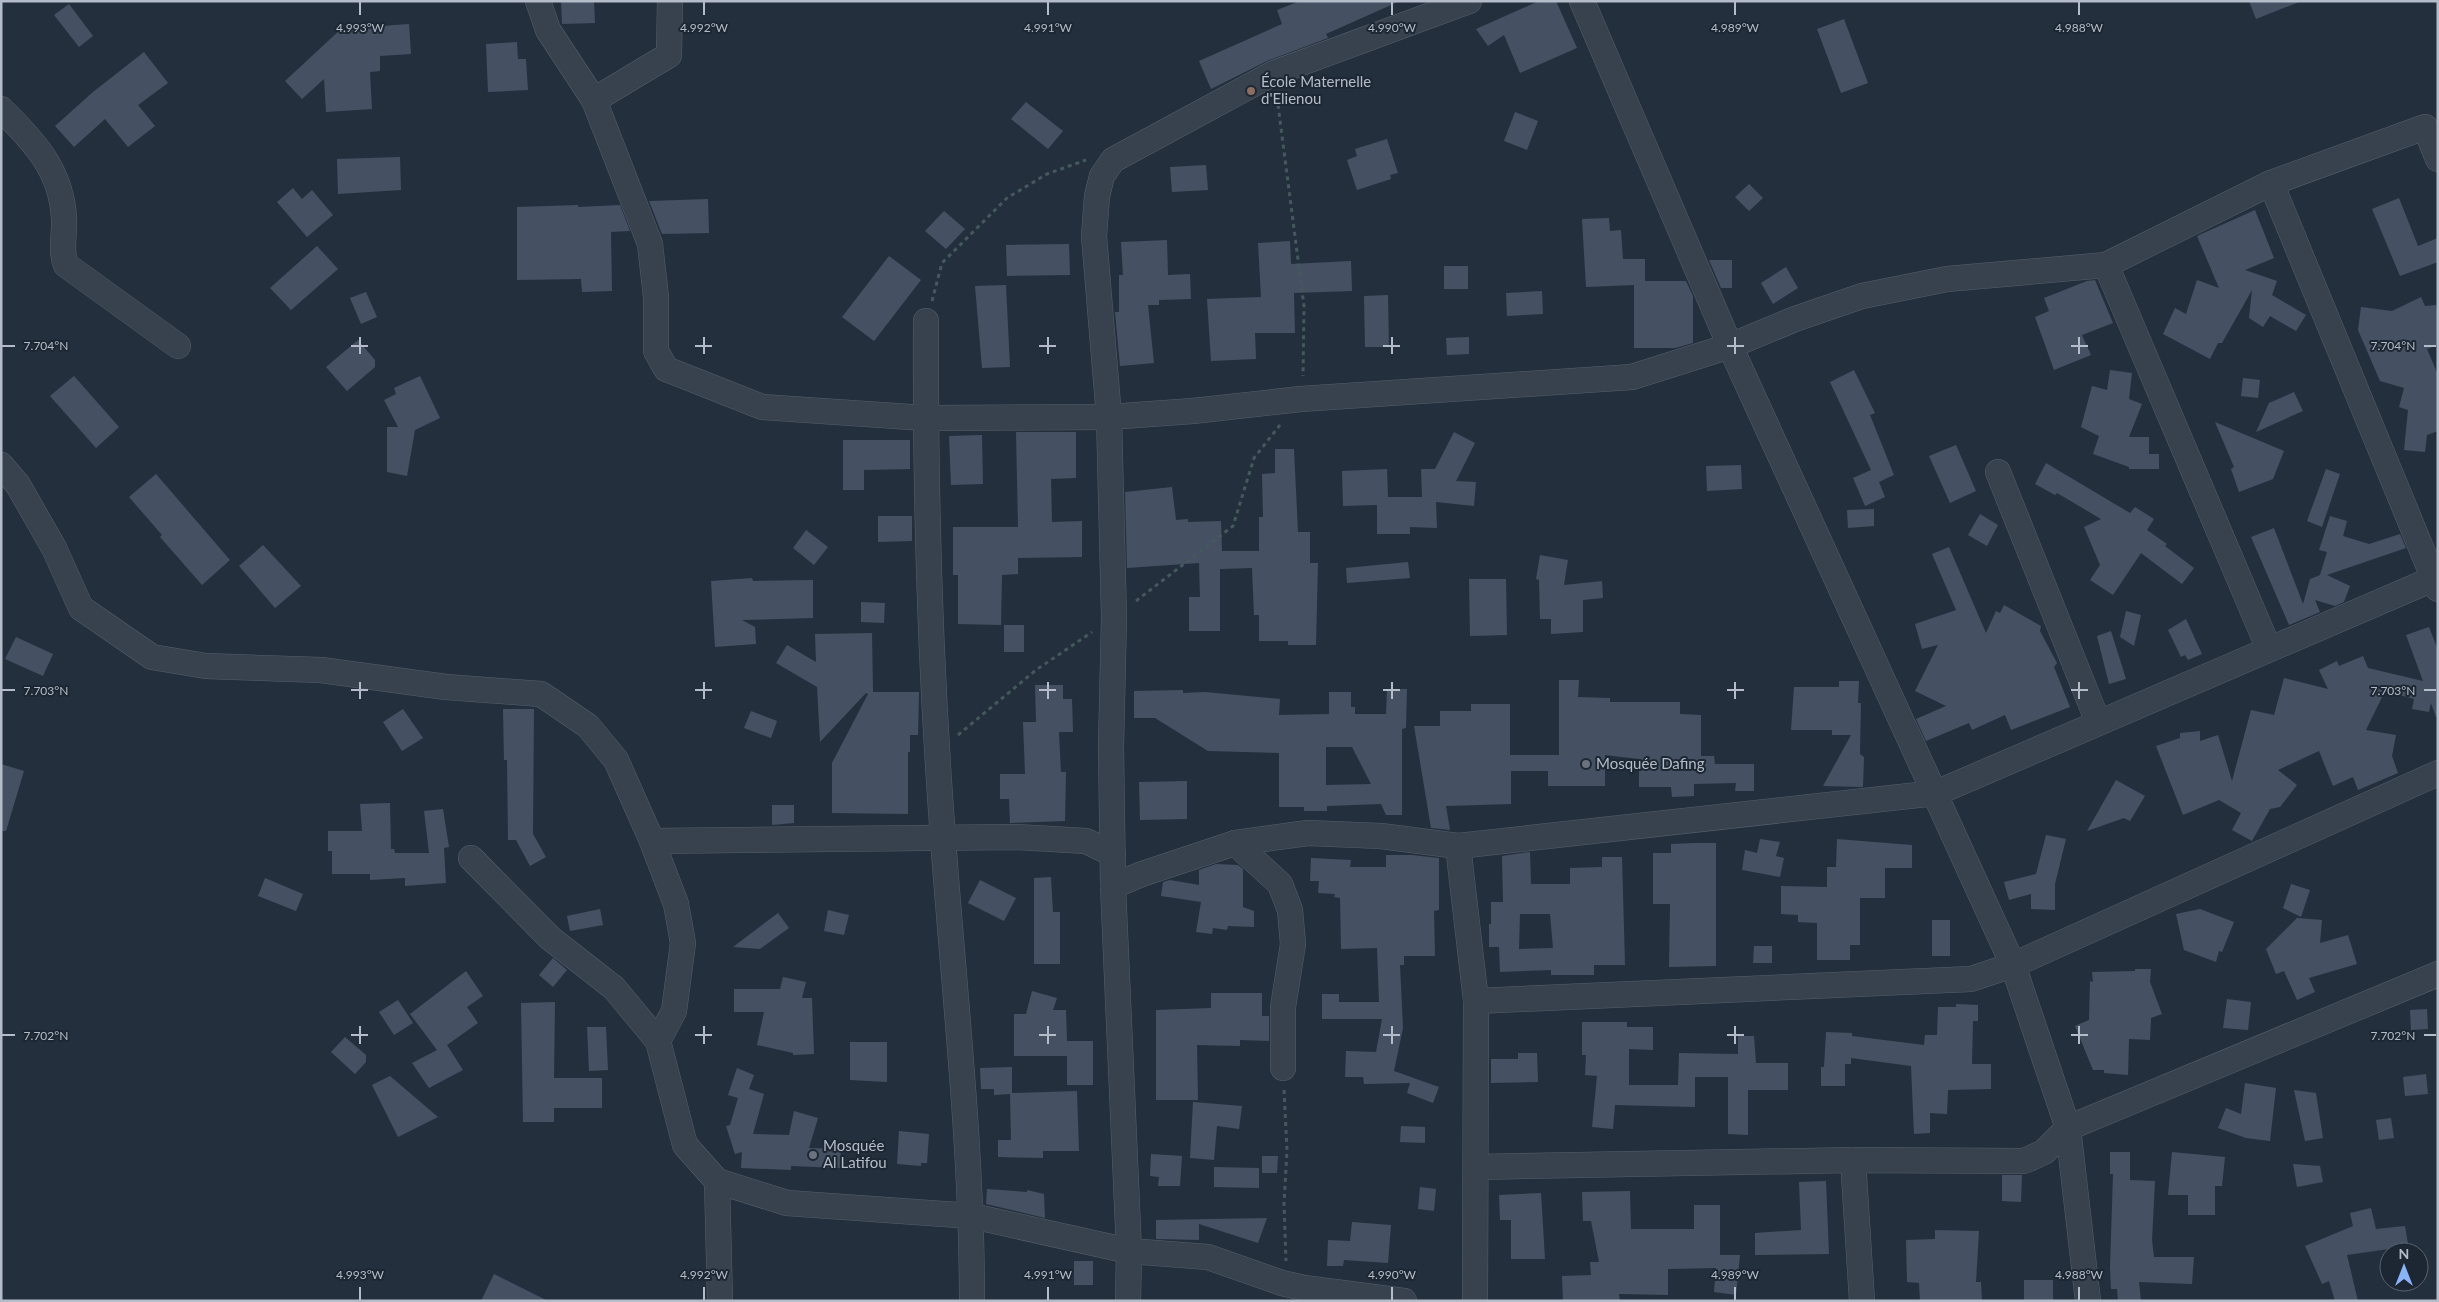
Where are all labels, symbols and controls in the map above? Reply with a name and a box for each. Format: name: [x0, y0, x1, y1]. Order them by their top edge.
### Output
text: 4.993°W: [336, 20, 385, 35]
text: 4.992°W: [680, 20, 729, 35]
text: 4.991°W: [1024, 20, 1073, 35]
text: 4.990°W: [1368, 20, 1417, 35]
text: 4.989°W: [1711, 20, 1760, 35]
text: 4.988°W: [2055, 20, 2104, 35]
place label: École Maternelle d'Elienou: [1261, 72, 1371, 107]
marker: École Maternelle d'Elienou: [1245, 85, 1257, 97]
text: 7.704°N: [24, 338, 68, 353]
text: 7.704°N: [2371, 338, 2415, 353]
text: 7.703°N: [24, 683, 68, 698]
text: 7.703°N: [2371, 683, 2415, 698]
place label: Mosquée Dafing: [1596, 754, 1705, 772]
marker: Mosquée Dafing: [1580, 758, 1592, 770]
text: 7.702°N: [24, 1028, 68, 1043]
text: 7.702°N: [2371, 1028, 2415, 1043]
place label: Mosquée Al Latifou: [823, 1136, 887, 1171]
marker: Mosquée Al Latifou: [807, 1149, 819, 1161]
north arrow: [2379, 1242, 2429, 1292]
text: N: [2399, 1245, 2409, 1262]
text: 4.993°W: [336, 1267, 385, 1282]
text: 4.992°W: [680, 1267, 729, 1282]
text: 4.991°W: [1024, 1267, 1073, 1282]
text: 4.990°W: [1368, 1267, 1417, 1282]
text: 4.989°W: [1711, 1267, 1760, 1282]
text: 4.988°W: [2055, 1267, 2104, 1282]

